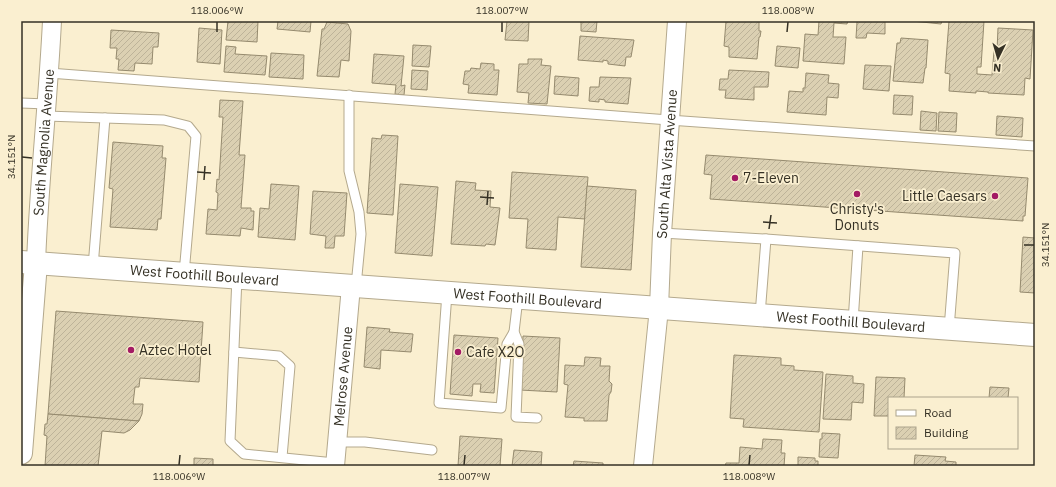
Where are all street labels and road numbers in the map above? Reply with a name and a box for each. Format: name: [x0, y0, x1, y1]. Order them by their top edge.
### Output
street label: South Magnolia Avenue: [29, 68, 58, 216]
street label: South Alta Vista Avenue: [653, 88, 681, 239]
street label: West Foothill Boulevard: [130, 261, 280, 290]
street label: West Foothill Boulevard: [453, 284, 603, 313]
street label: West Foothill Boulevard: [776, 307, 926, 336]
street label: Melrose Avenue: [330, 325, 356, 427]

